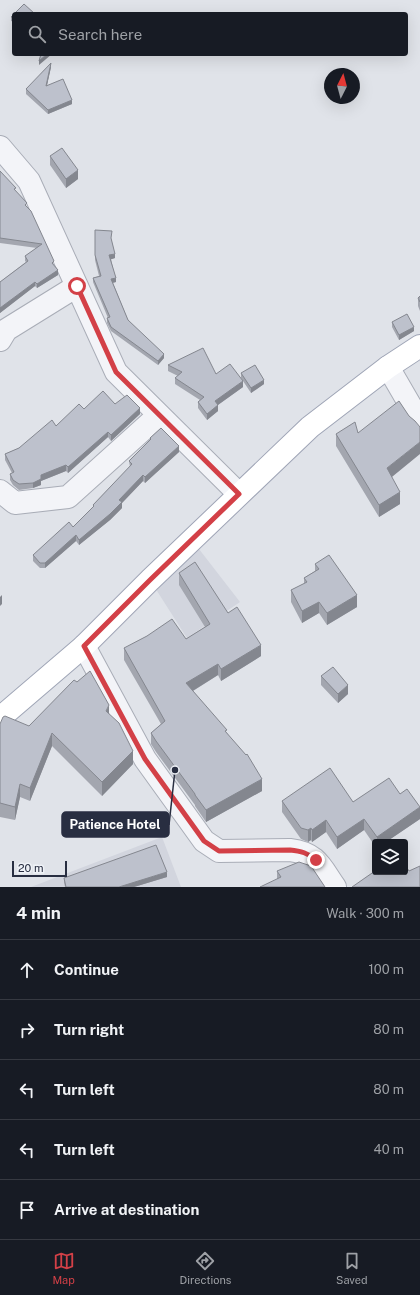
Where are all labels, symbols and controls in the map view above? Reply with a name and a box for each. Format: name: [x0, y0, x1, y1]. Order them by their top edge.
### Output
search box: [12, 12, 408, 56]
icon: search: [26, 23, 48, 45]
text: Search here: [58, 26, 142, 43]
north arrow: [324, 68, 360, 104]
route start: [68, 277, 86, 295]
callout: Patience Hotel: [62, 812, 169, 837]
text: Patience Hotel: [69, 817, 161, 832]
map controls: [372, 839, 408, 875]
button: layers: [372, 839, 408, 875]
route end: [307, 851, 325, 869]
scale bar: [12, 859, 67, 878]
text: 20 m: [18, 862, 43, 874]
text: 4 min: [16, 903, 61, 923]
text: Walk · 300 m: [326, 906, 404, 921]
icon: ahead: [16, 959, 38, 981]
text: Continue: [54, 961, 119, 978]
text: 100 m: [368, 962, 404, 977]
icon: right: [16, 1019, 38, 1041]
text: Turn right: [54, 1021, 124, 1038]
text: 80 m: [373, 1022, 404, 1037]
icon: left: [16, 1079, 38, 1101]
text: Turn left: [54, 1081, 115, 1098]
text: 80 m: [373, 1082, 404, 1097]
icon: left: [16, 1139, 38, 1161]
text: Turn left: [54, 1141, 115, 1158]
text: 40 m: [373, 1142, 404, 1157]
icon: arrive: [16, 1199, 38, 1221]
text: Arrive at destination: [54, 1201, 199, 1218]
tab: Map: [52, 1250, 75, 1286]
tab: Directions: [180, 1250, 231, 1286]
tab: Saved: [336, 1250, 368, 1286]

